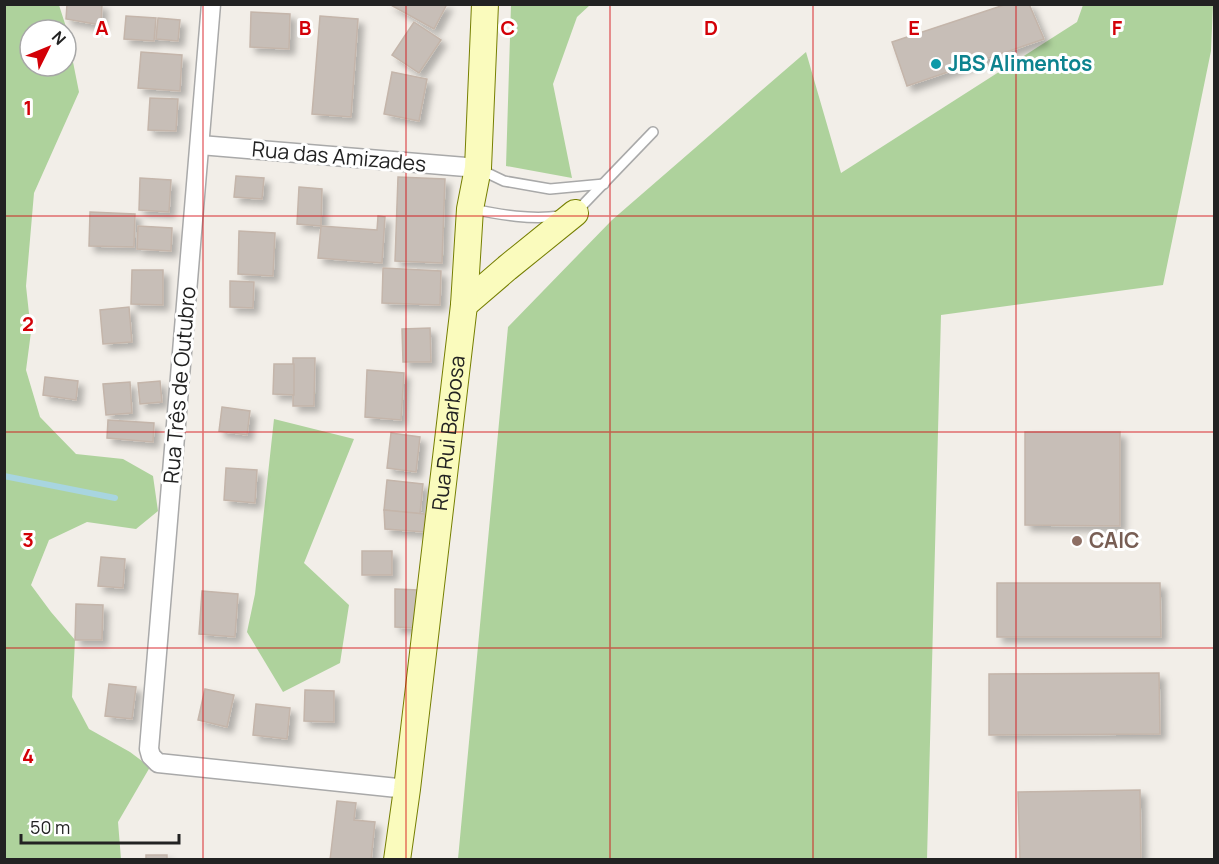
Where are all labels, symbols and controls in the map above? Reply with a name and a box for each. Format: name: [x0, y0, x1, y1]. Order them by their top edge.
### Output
text: A: [95, 14, 109, 41]
text: B: [299, 14, 312, 41]
text: C: [501, 14, 515, 41]
text: D: [704, 14, 718, 41]
text: E: [908, 14, 920, 41]
text: F: [1112, 14, 1123, 41]
north arrow: [18, 18, 78, 78]
text: N: [47, 26, 71, 49]
place label: JBS Alimentos: [948, 49, 1092, 77]
marker: JBS Alimentos: [929, 57, 943, 71]
text: 1: [24, 94, 32, 121]
street label: Rua das Amizades: [251, 134, 427, 178]
street label: Rua Três de Outubro: [156, 285, 202, 485]
text: 2: [22, 310, 34, 337]
street label: Rua Rui Barbosa: [425, 354, 471, 512]
text: 3: [22, 526, 34, 553]
place label: CAIC: [1089, 526, 1140, 554]
marker: CAIC: [1070, 534, 1084, 548]
text: 4: [22, 742, 34, 769]
scale bar: [21, 807, 178, 845]
text: 50 m: [30, 815, 70, 839]

